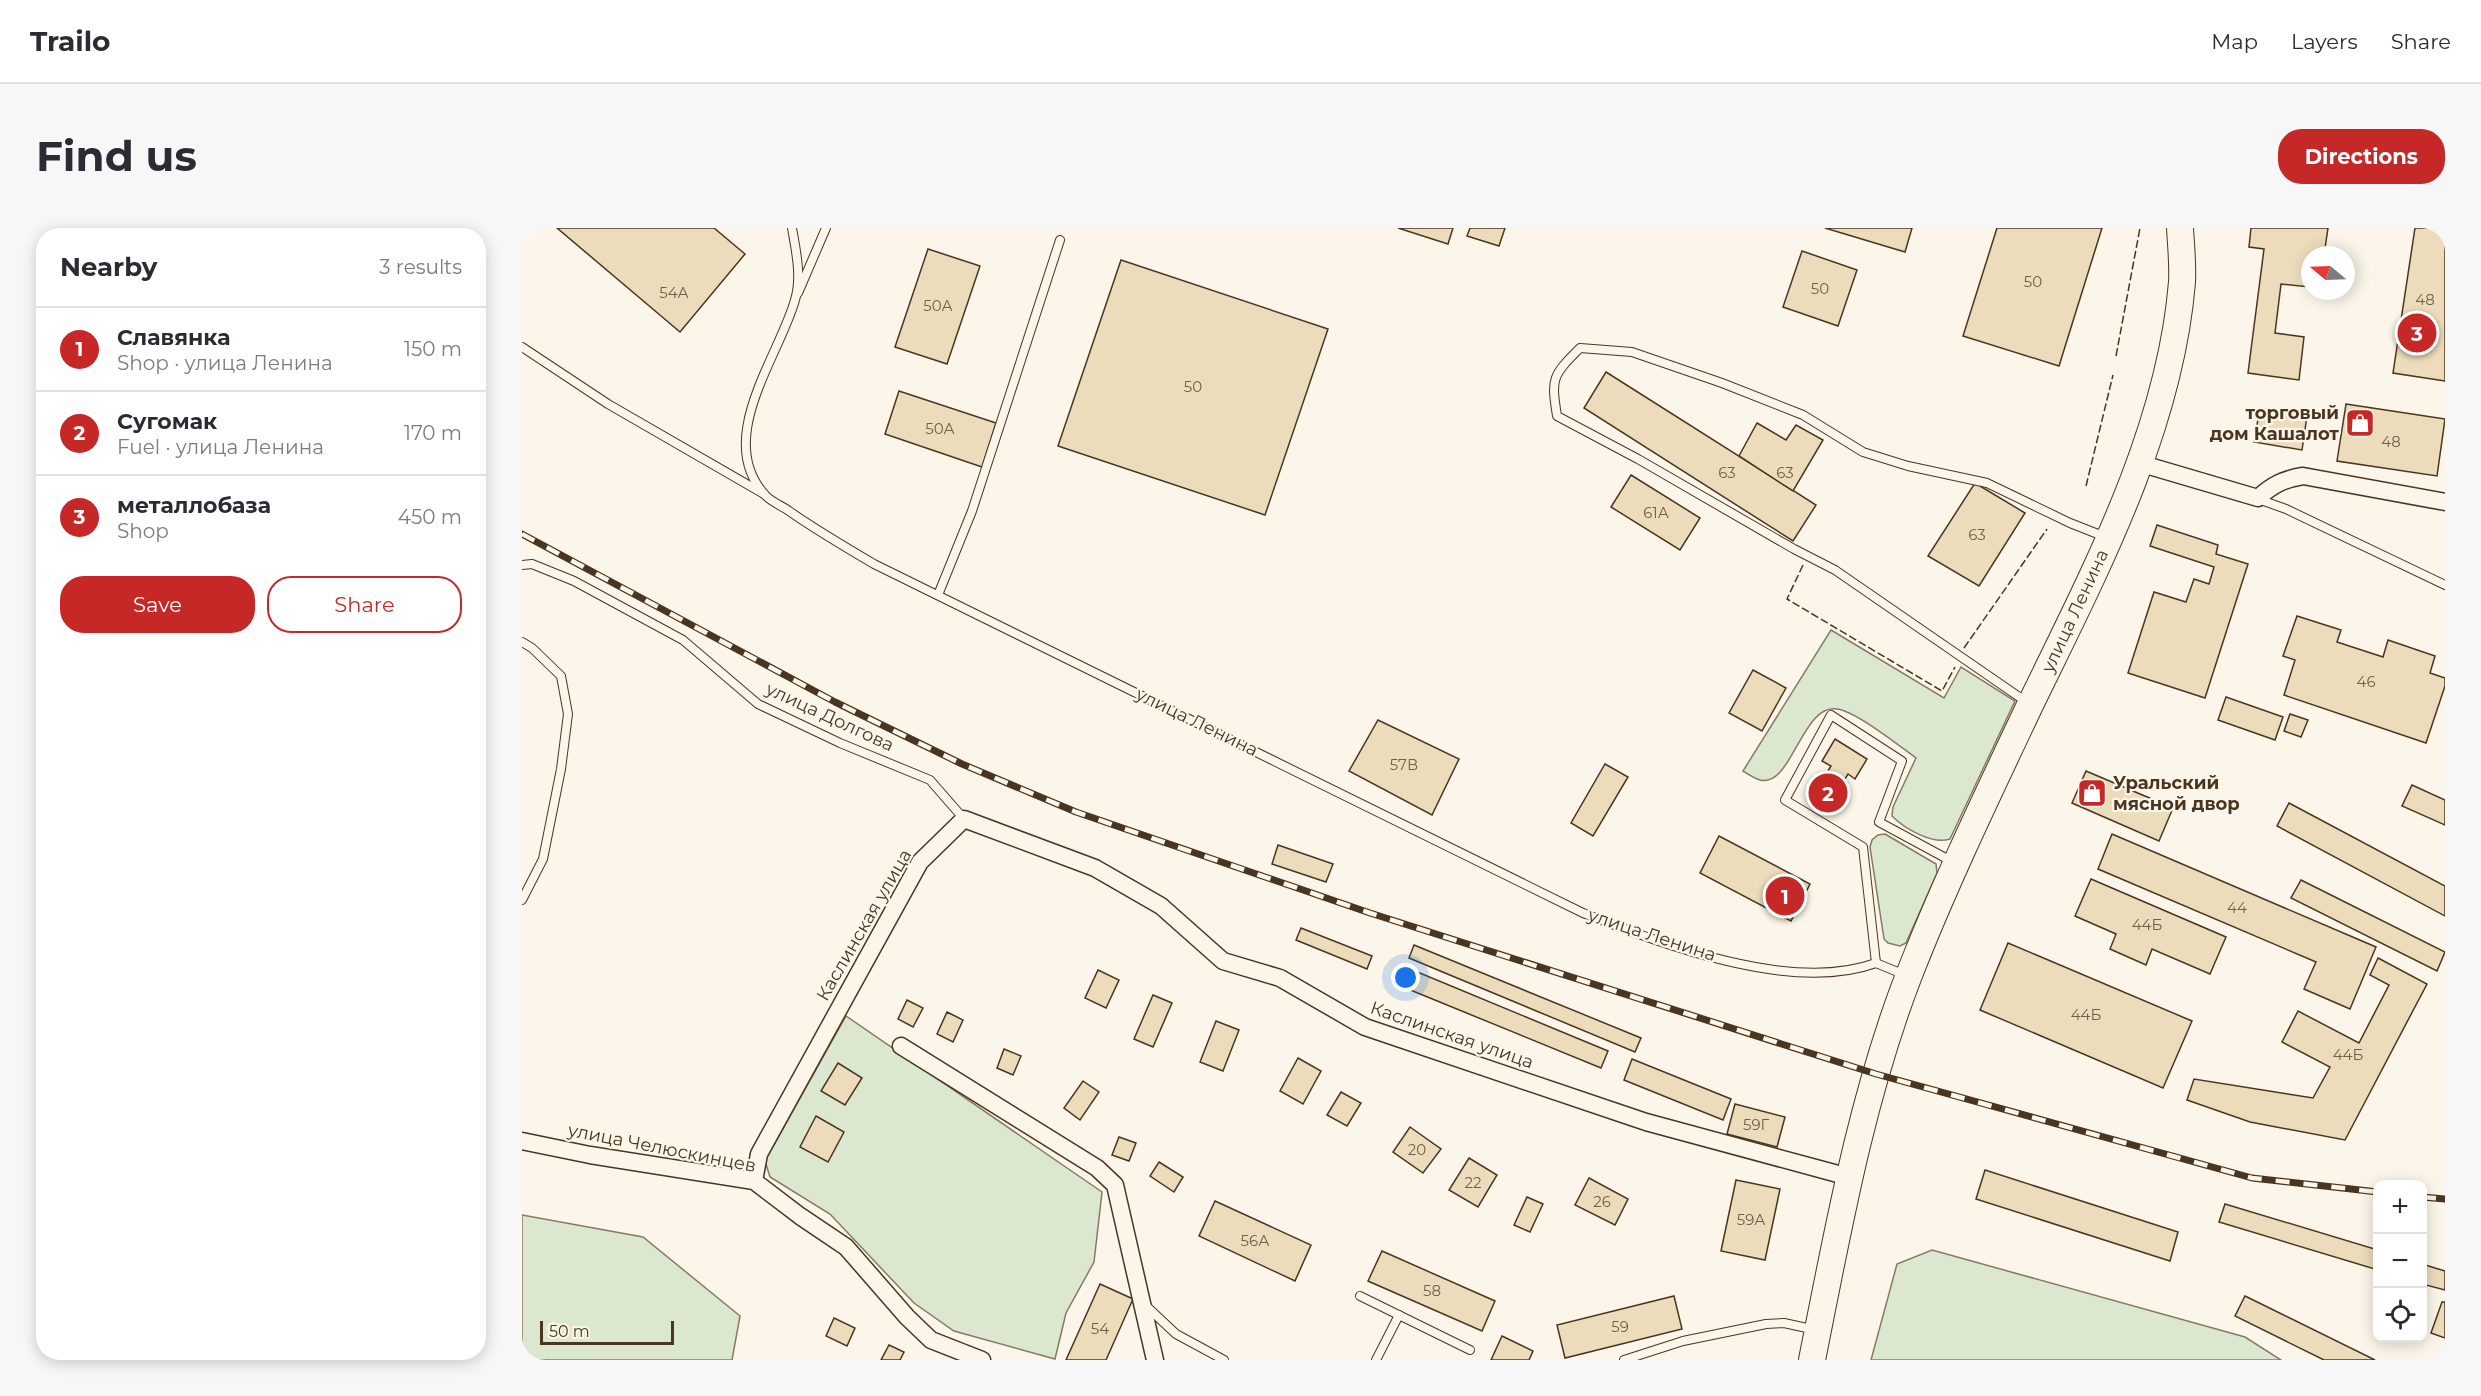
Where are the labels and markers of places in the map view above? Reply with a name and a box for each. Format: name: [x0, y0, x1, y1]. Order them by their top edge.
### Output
pin: 3: [2398, 310, 2436, 356]
place label: торговый дом Кашалот: [2210, 402, 2339, 445]
shop icon: торговый дом Кашалот: [2344, 407, 2376, 439]
pin: 2: [1808, 770, 1848, 816]
place label: Уральский мясной двор: [2113, 772, 2240, 815]
shop icon: Уральский мясной двор: [2076, 777, 2108, 809]
pin: 1: [1766, 874, 1804, 918]

